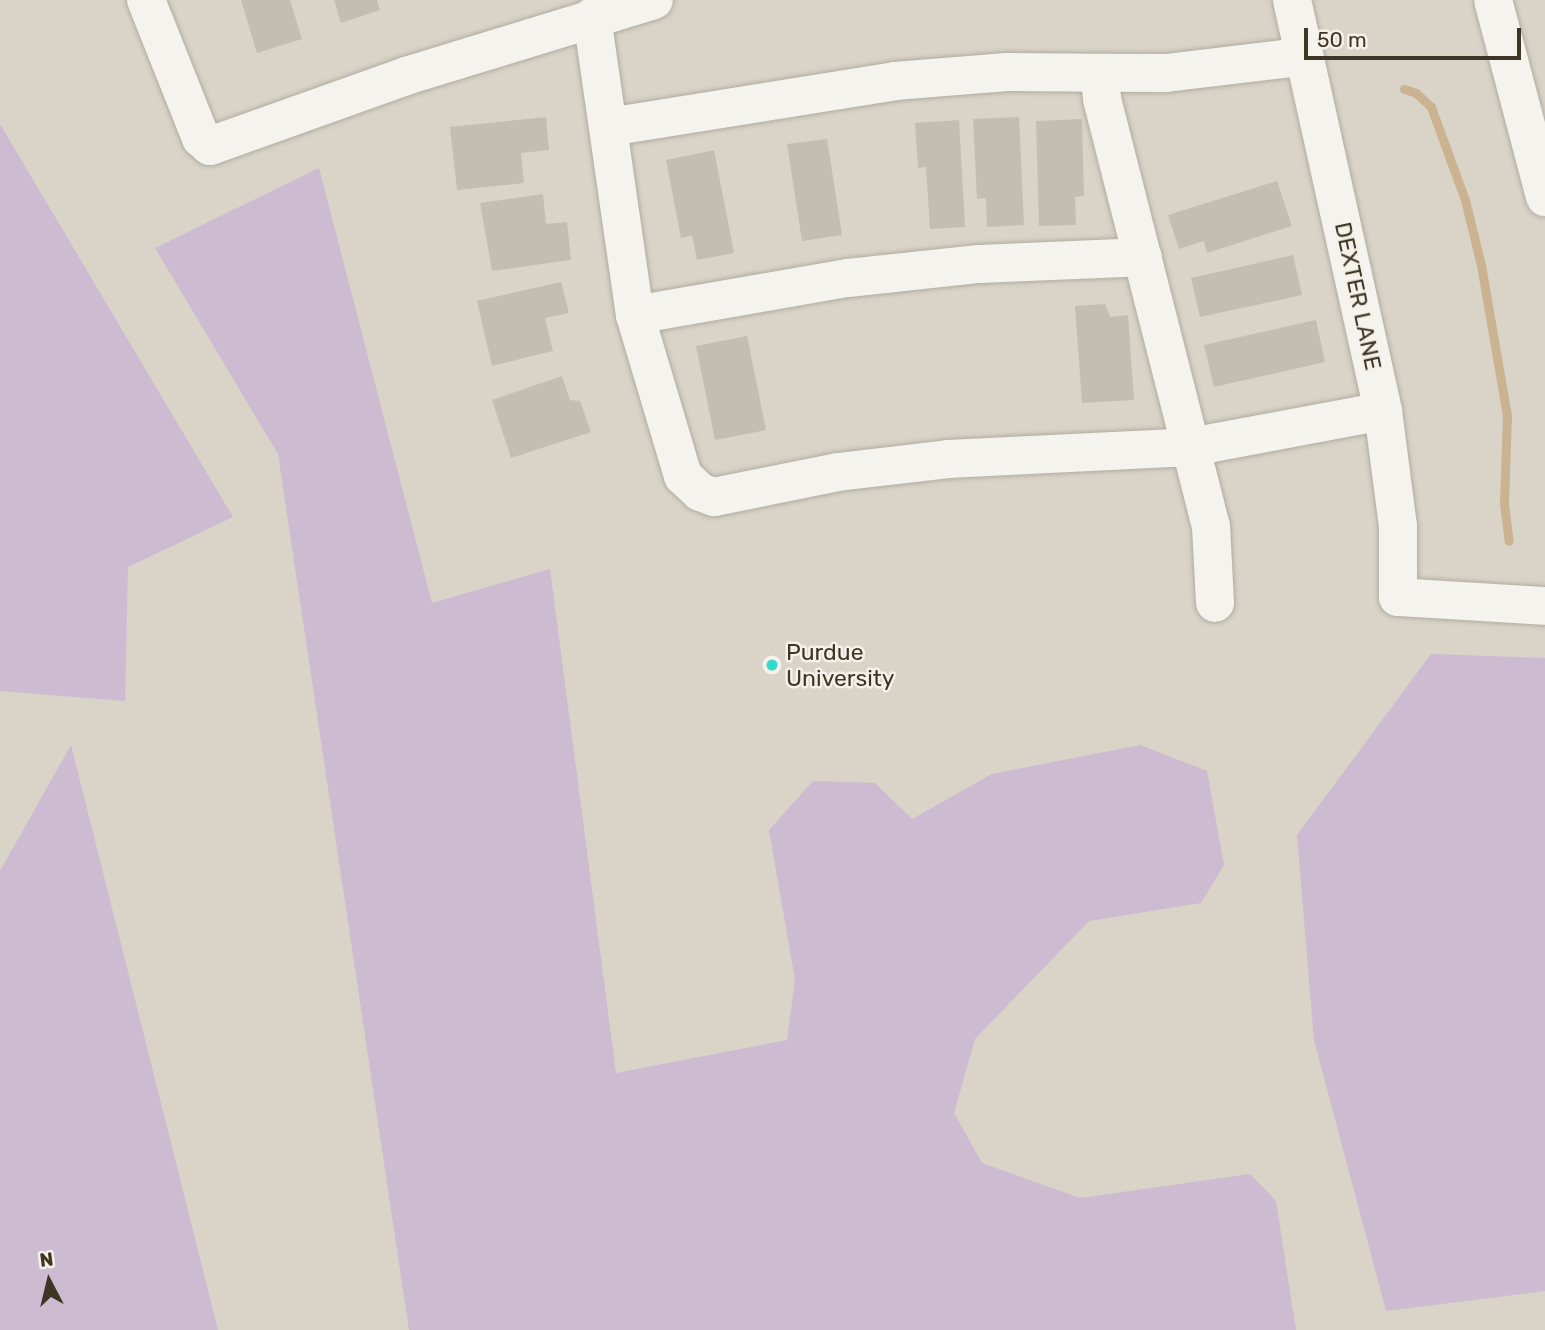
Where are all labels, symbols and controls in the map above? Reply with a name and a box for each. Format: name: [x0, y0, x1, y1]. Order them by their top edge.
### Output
scale bar: [1307, 14, 1524, 58]
text: 50 m: [1317, 27, 1367, 52]
street label: DEXTER LANE: [1329, 219, 1387, 373]
place label: Purdue University: [786, 638, 895, 692]
marker: Purdue University: [764, 657, 780, 673]
north arrow: [14, 1246, 84, 1316]
text: N: [38, 1247, 55, 1272]

